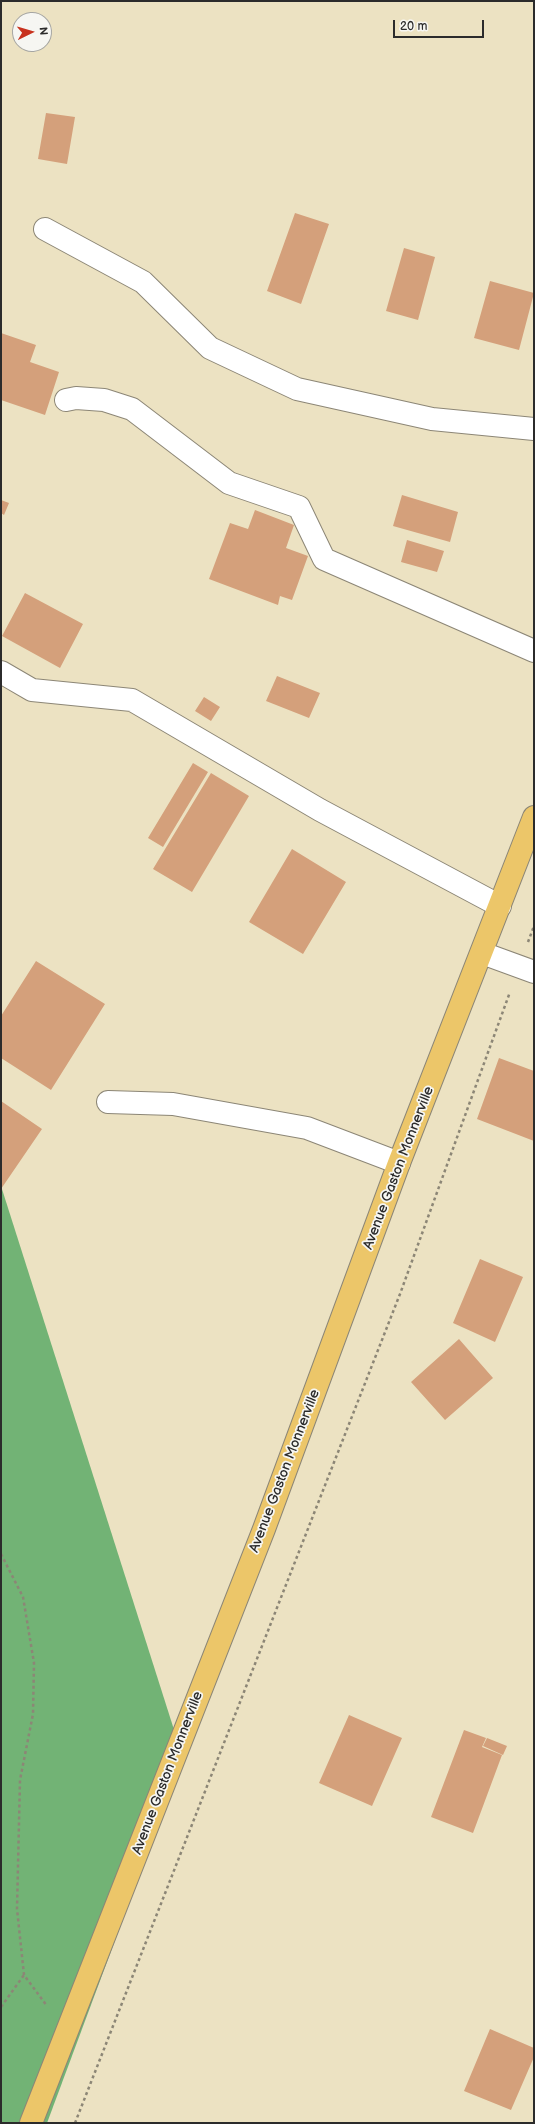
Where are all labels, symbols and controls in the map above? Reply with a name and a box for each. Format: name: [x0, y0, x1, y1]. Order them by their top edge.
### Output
north arrow: [12, 12, 52, 52]
scale bar: [395, 12, 486, 38]
text: 20 m: [400, 19, 427, 34]
text: N: [37, 26, 50, 36]
street label: Avenue Gaston Monnerville: [360, 1084, 438, 1252]
street label: Avenue Gaston Monnerville: [246, 1387, 324, 1555]
street label: Avenue Gaston Monnerville: [129, 1689, 207, 1857]

